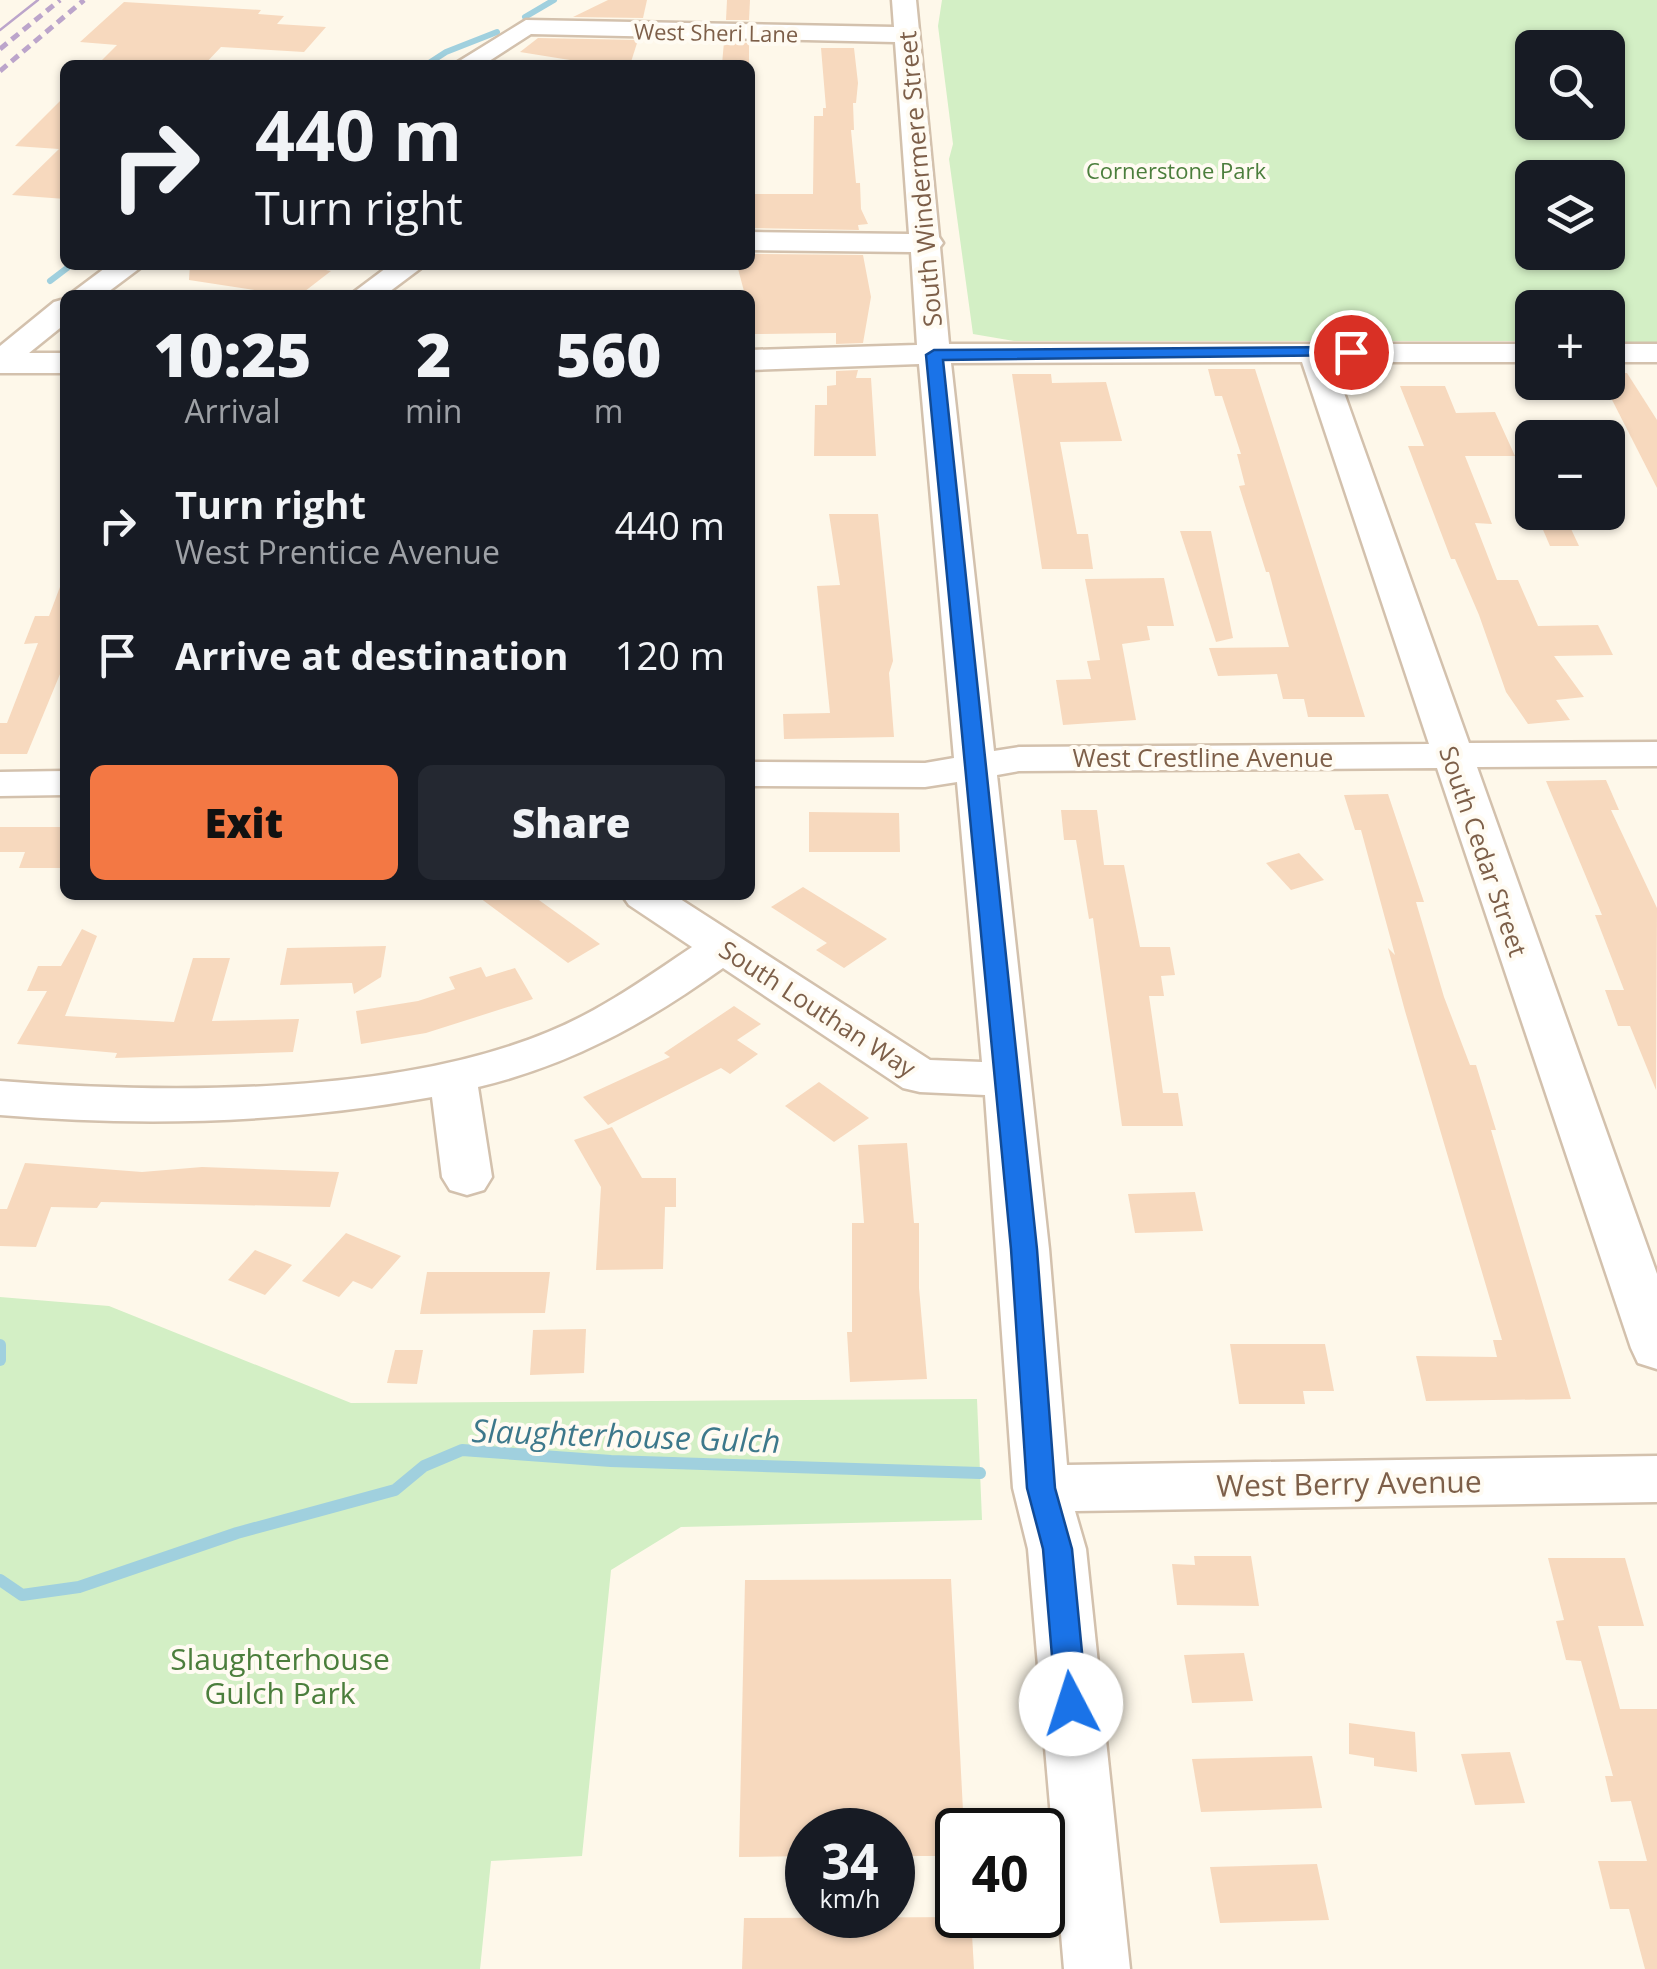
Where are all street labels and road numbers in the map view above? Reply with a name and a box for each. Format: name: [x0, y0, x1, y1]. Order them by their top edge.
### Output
street label: West Sheri Lane: [634, 16, 798, 48]
street label: South Windermere Street: [889, 30, 949, 328]
street label: West Crestline Avenue: [1073, 740, 1333, 774]
street label: South Cedar Street: [1432, 741, 1536, 961]
street label: South Louthan Way: [713, 932, 923, 1085]
street label: West Berry Avenue: [1216, 1460, 1482, 1506]

